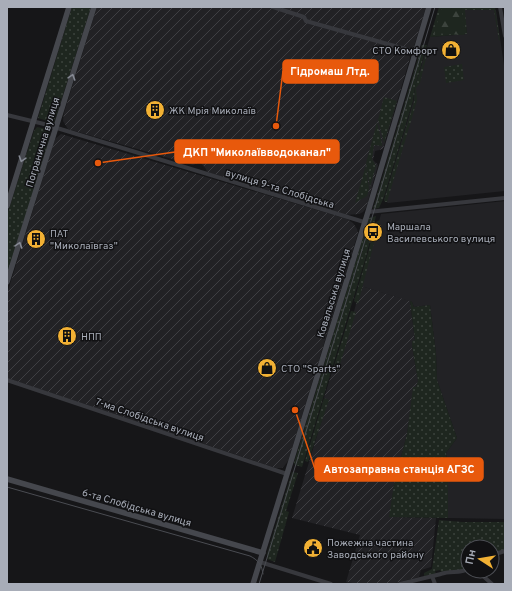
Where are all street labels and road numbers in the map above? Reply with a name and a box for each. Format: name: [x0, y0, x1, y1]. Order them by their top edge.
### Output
street label: Погранична вулиця: [24, 96, 63, 189]
street label: вулиця 9-та Слобідська: [224, 167, 336, 212]
street label: Ковальська вулиця: [315, 247, 354, 340]
street label: 7-ма Слобідська вулиця: [93, 396, 206, 445]
street label: 6-та Слобідська вулиця: [80, 487, 193, 530]

